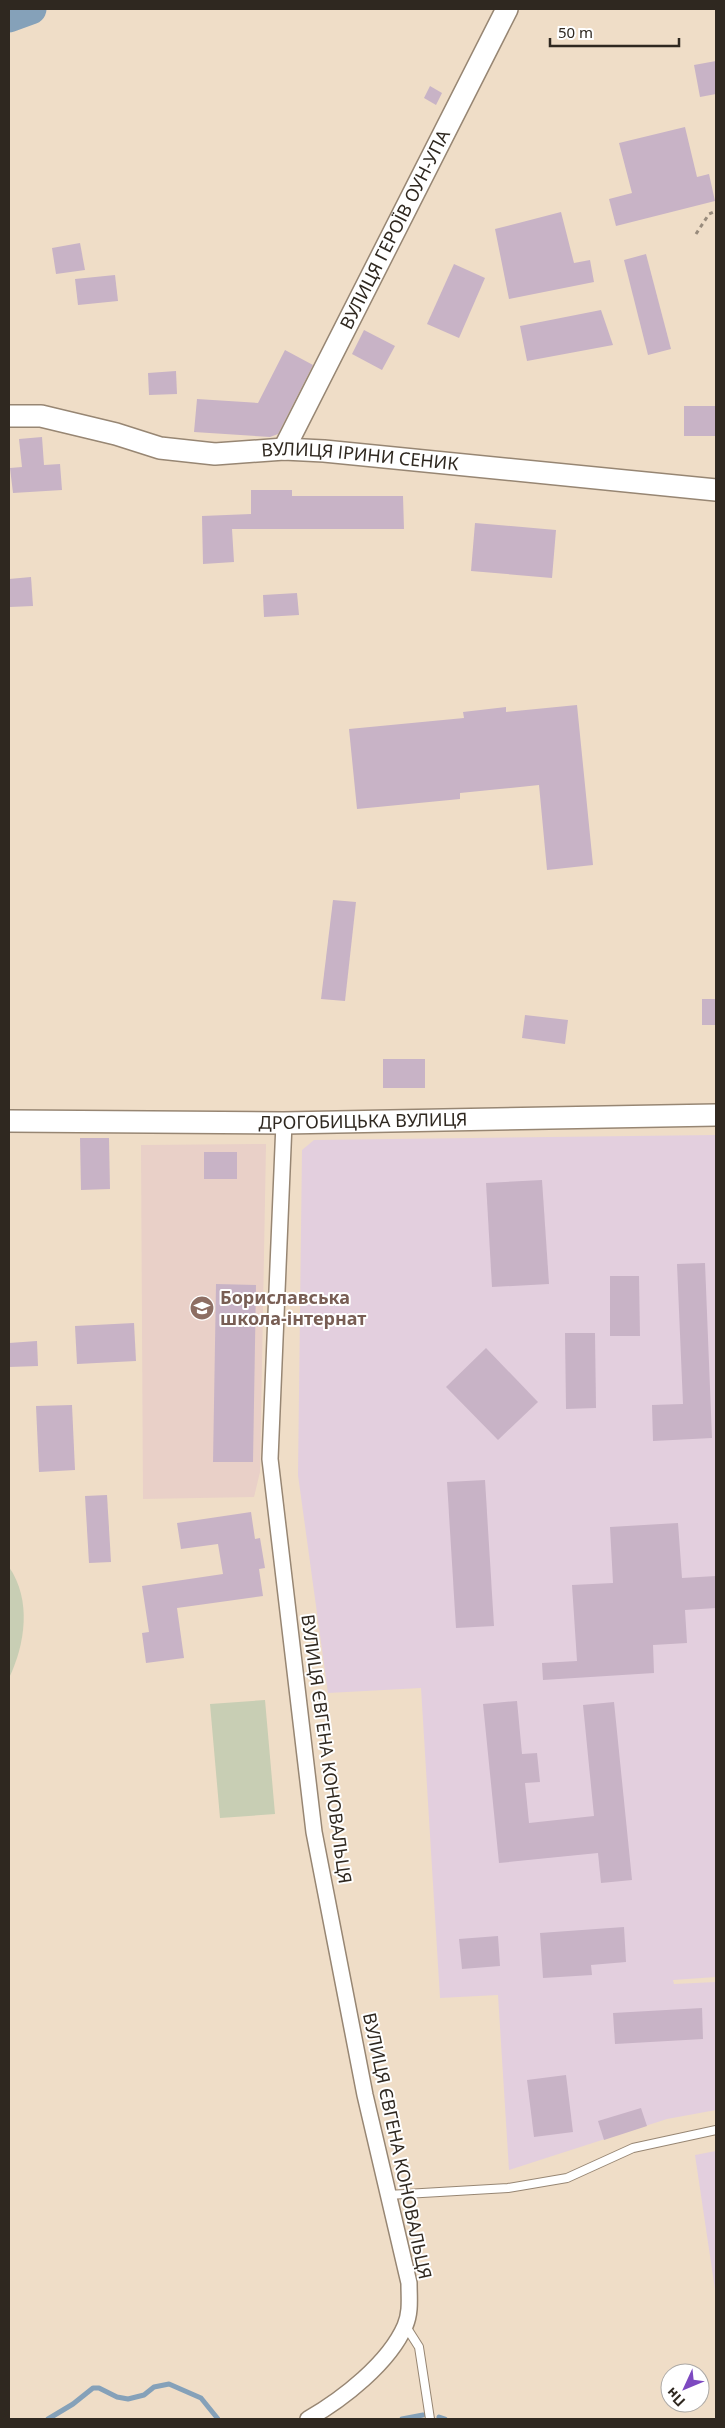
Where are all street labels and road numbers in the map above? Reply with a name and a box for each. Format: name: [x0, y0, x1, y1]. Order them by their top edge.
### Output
street label: ВУЛИЦЯ ГЕРОЇВ ОУН-УПА: [334, 125, 455, 333]
street label: ВУЛИЦЯ ІРИНИ СЕНИК: [260, 436, 460, 475]
street label: ДРОГОБИЦЬКА ВУЛИЦЯ: [259, 1107, 468, 1134]
street label: ВУЛИЦЯ ЄВГЕНА КОНОВАЛЬЦЯ: [296, 1613, 358, 1885]
street label: ВУЛИЦЯ ЄВГЕНА КОНОВАЛЬЦЯ: [358, 2010, 438, 2281]

